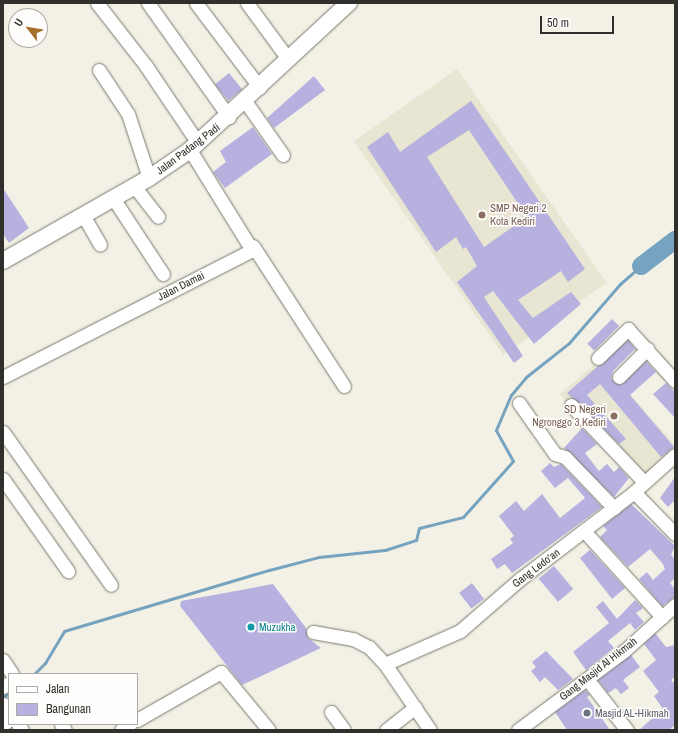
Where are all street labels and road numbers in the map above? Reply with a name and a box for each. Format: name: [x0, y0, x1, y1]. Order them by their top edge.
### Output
street label: Jalan Padang Padi: [154, 121, 222, 177]
street label: Jalan Damai: [155, 269, 207, 303]
street label: Gang Ledo'an: [510, 546, 562, 590]
street label: Gang Masjid Al Hikmah: [556, 634, 640, 704]

